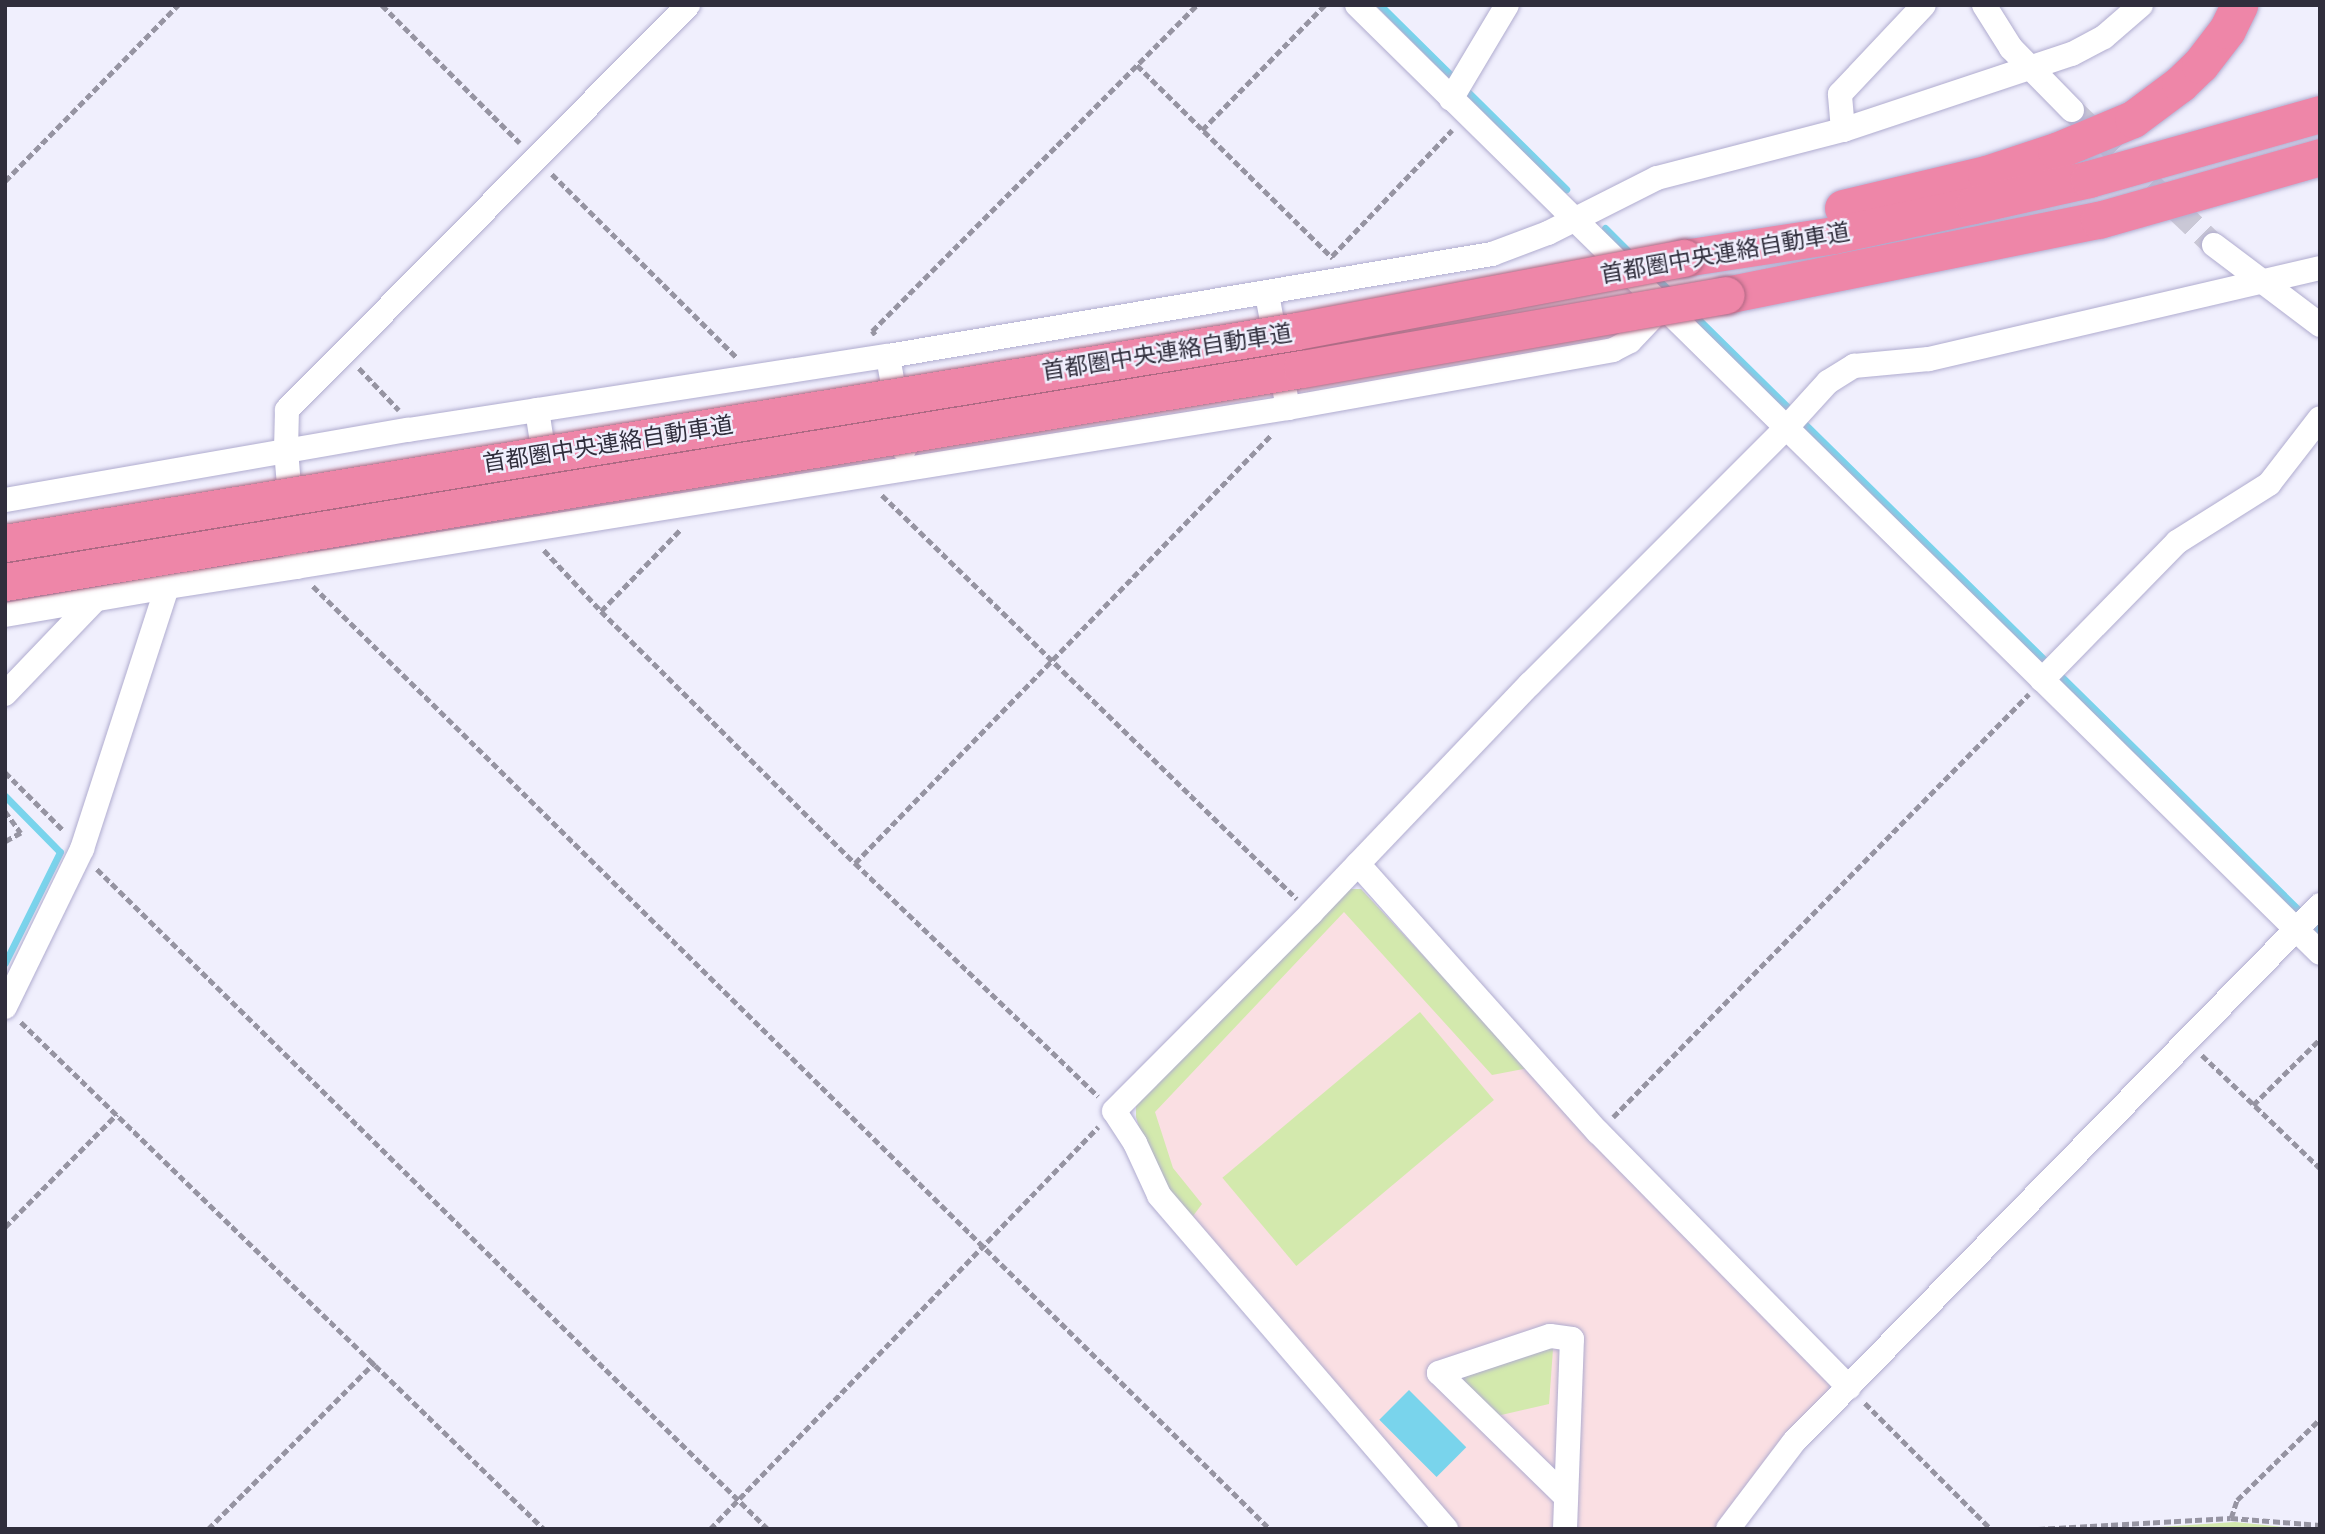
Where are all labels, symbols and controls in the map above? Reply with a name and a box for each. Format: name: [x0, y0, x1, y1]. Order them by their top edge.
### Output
street label: 首都圏中央連絡自動車道: [1598, 217, 1852, 289]
street label: 首都圏中央連絡自動車道: [1040, 319, 1294, 385]
street label: 首都圏中央連絡自動車道: [481, 411, 735, 477]

